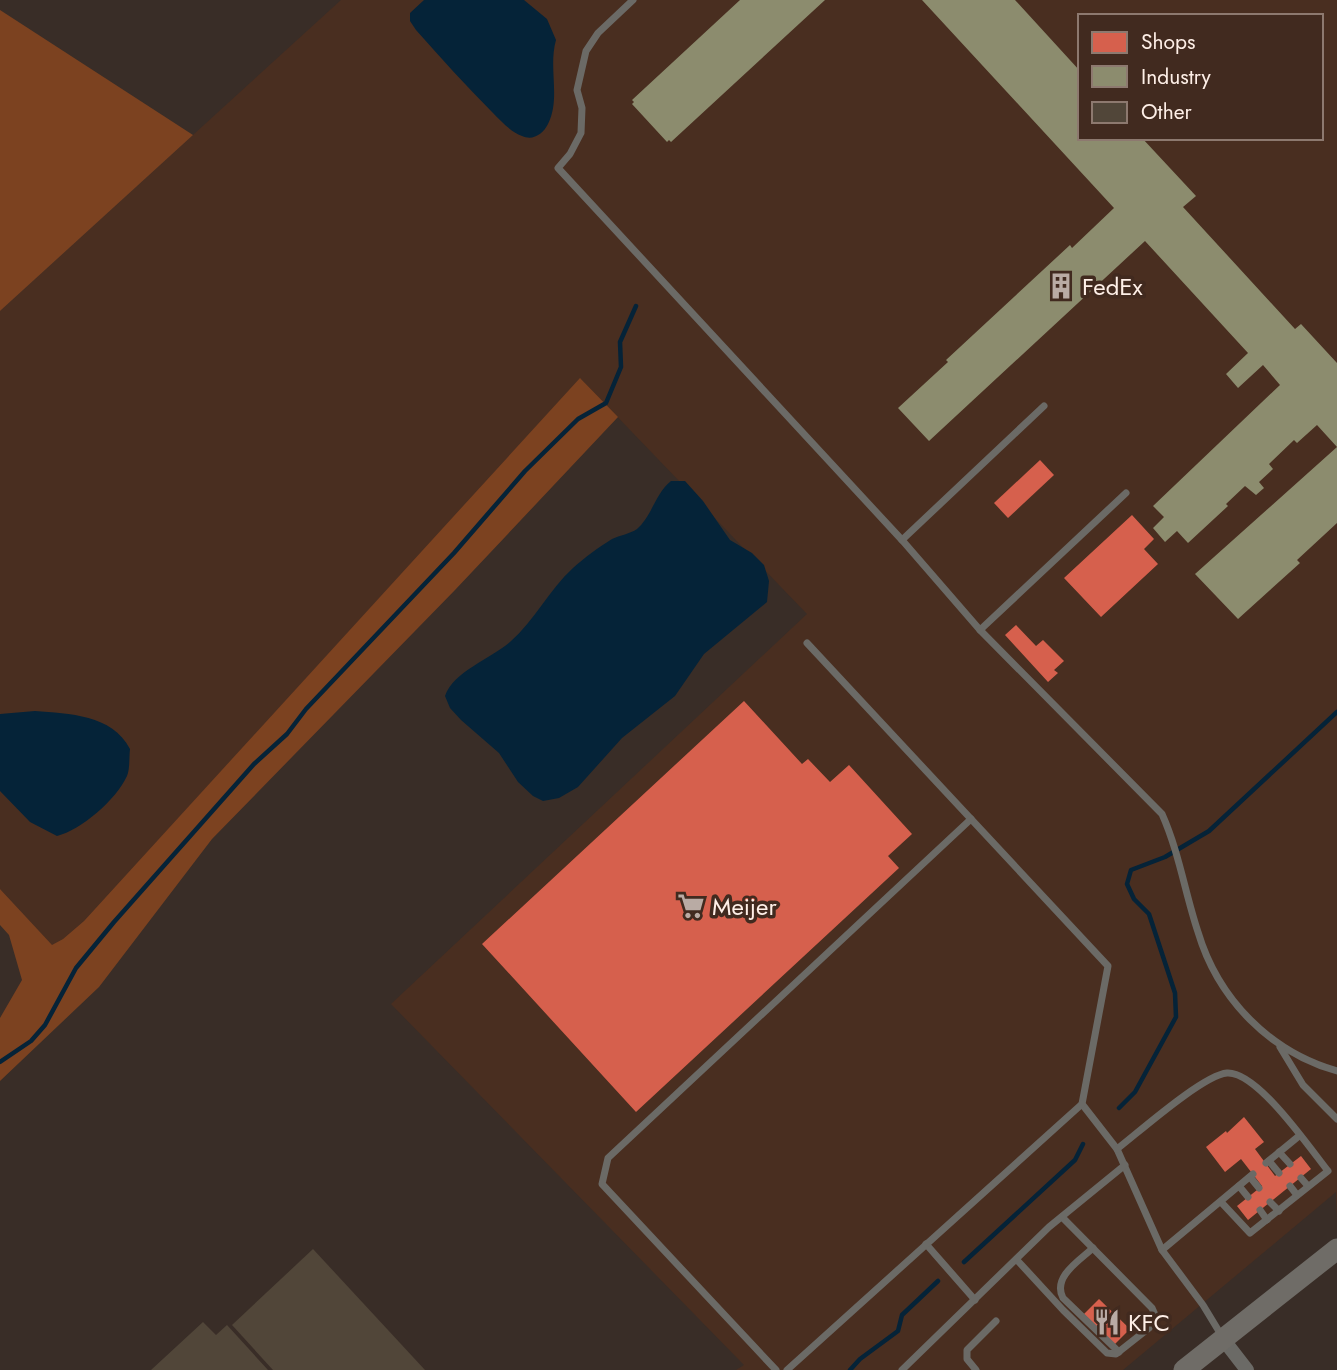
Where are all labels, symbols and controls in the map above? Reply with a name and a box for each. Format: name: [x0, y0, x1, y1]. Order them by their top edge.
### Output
legend: [1078, 14, 1323, 140]
text: Shops: [1141, 27, 1195, 57]
text: Industry: [1141, 62, 1212, 92]
text: Other: [1141, 97, 1192, 127]
place label: FedEx: [1082, 269, 1144, 304]
building icon: FedEx: [1046, 271, 1076, 301]
place label: Meijer: [712, 889, 777, 924]
supermarket icon: Meijer: [676, 891, 706, 921]
place label: KFC: [1128, 1305, 1170, 1340]
restaurant icon: KFC: [1092, 1307, 1122, 1337]

